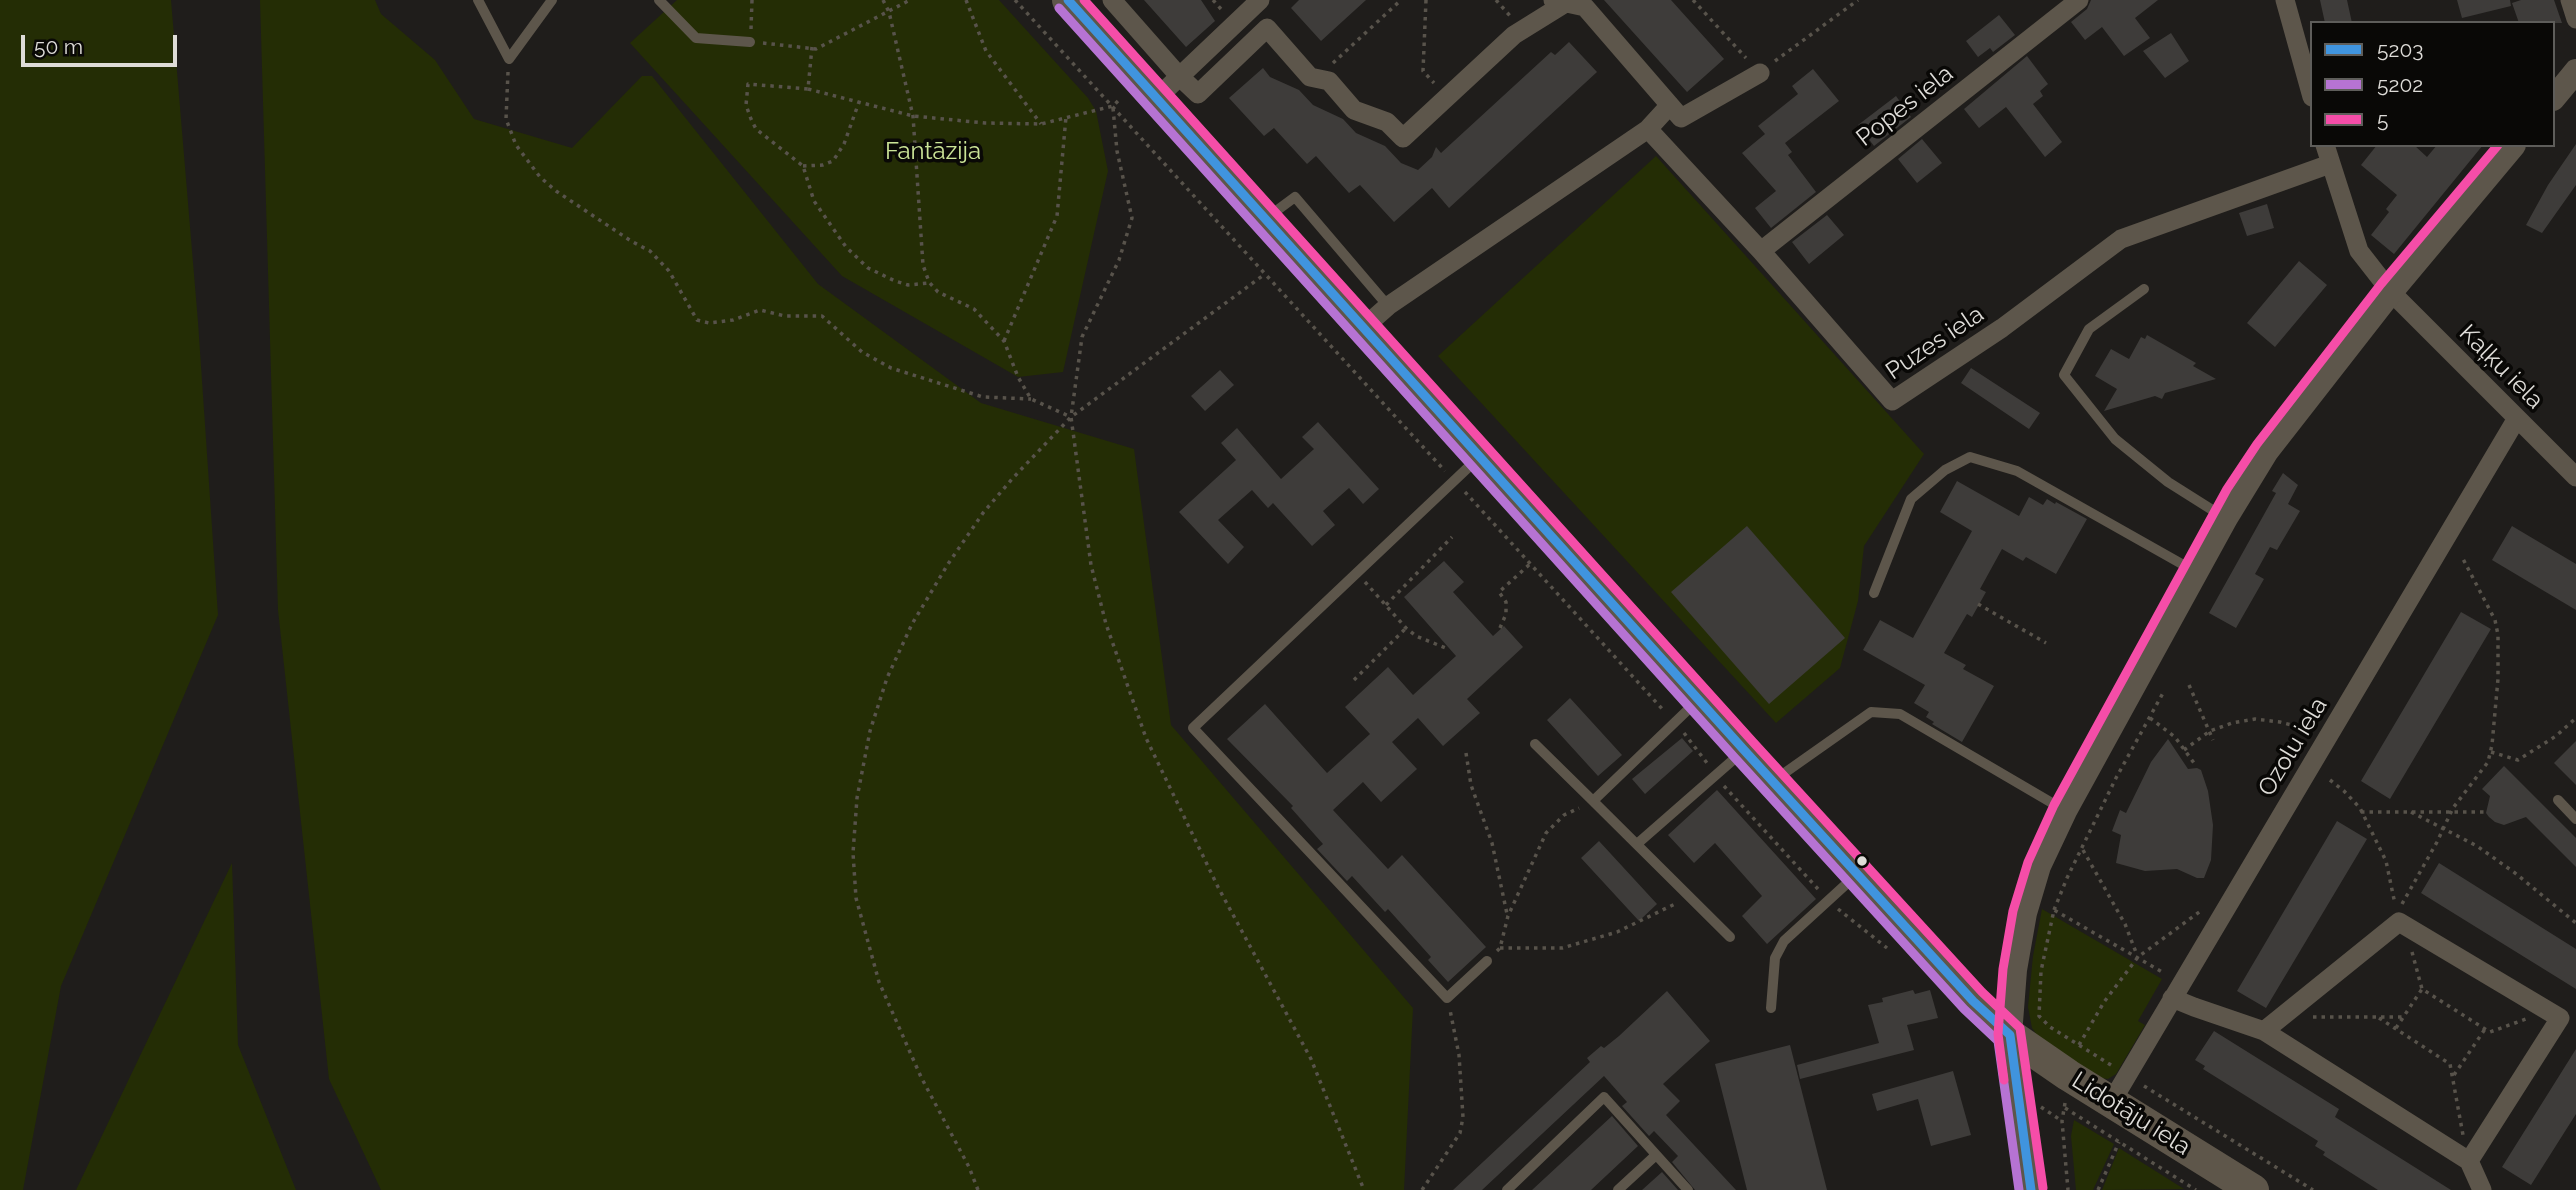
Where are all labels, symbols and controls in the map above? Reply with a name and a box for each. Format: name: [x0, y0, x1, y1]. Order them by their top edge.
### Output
scale bar: [24, 21, 180, 65]
legend: [2310, 21, 2555, 147]
text: 50 m: [34, 34, 83, 59]
text: 5203: [2377, 37, 2423, 62]
street label: Popes iela: [1851, 59, 1959, 153]
text: 5202: [2377, 72, 2423, 97]
text: 5: [2377, 107, 2388, 132]
park label: Fantāzija: [885, 138, 981, 166]
street label: Puzes iela: [1881, 300, 1989, 386]
street label: Kaļķu iela: [2453, 319, 2549, 415]
street label: Ozolu iela: [2252, 693, 2334, 801]
unlabelled marker: [1855, 854, 1869, 868]
street label: Lidotāju iela: [2067, 1066, 2195, 1162]

